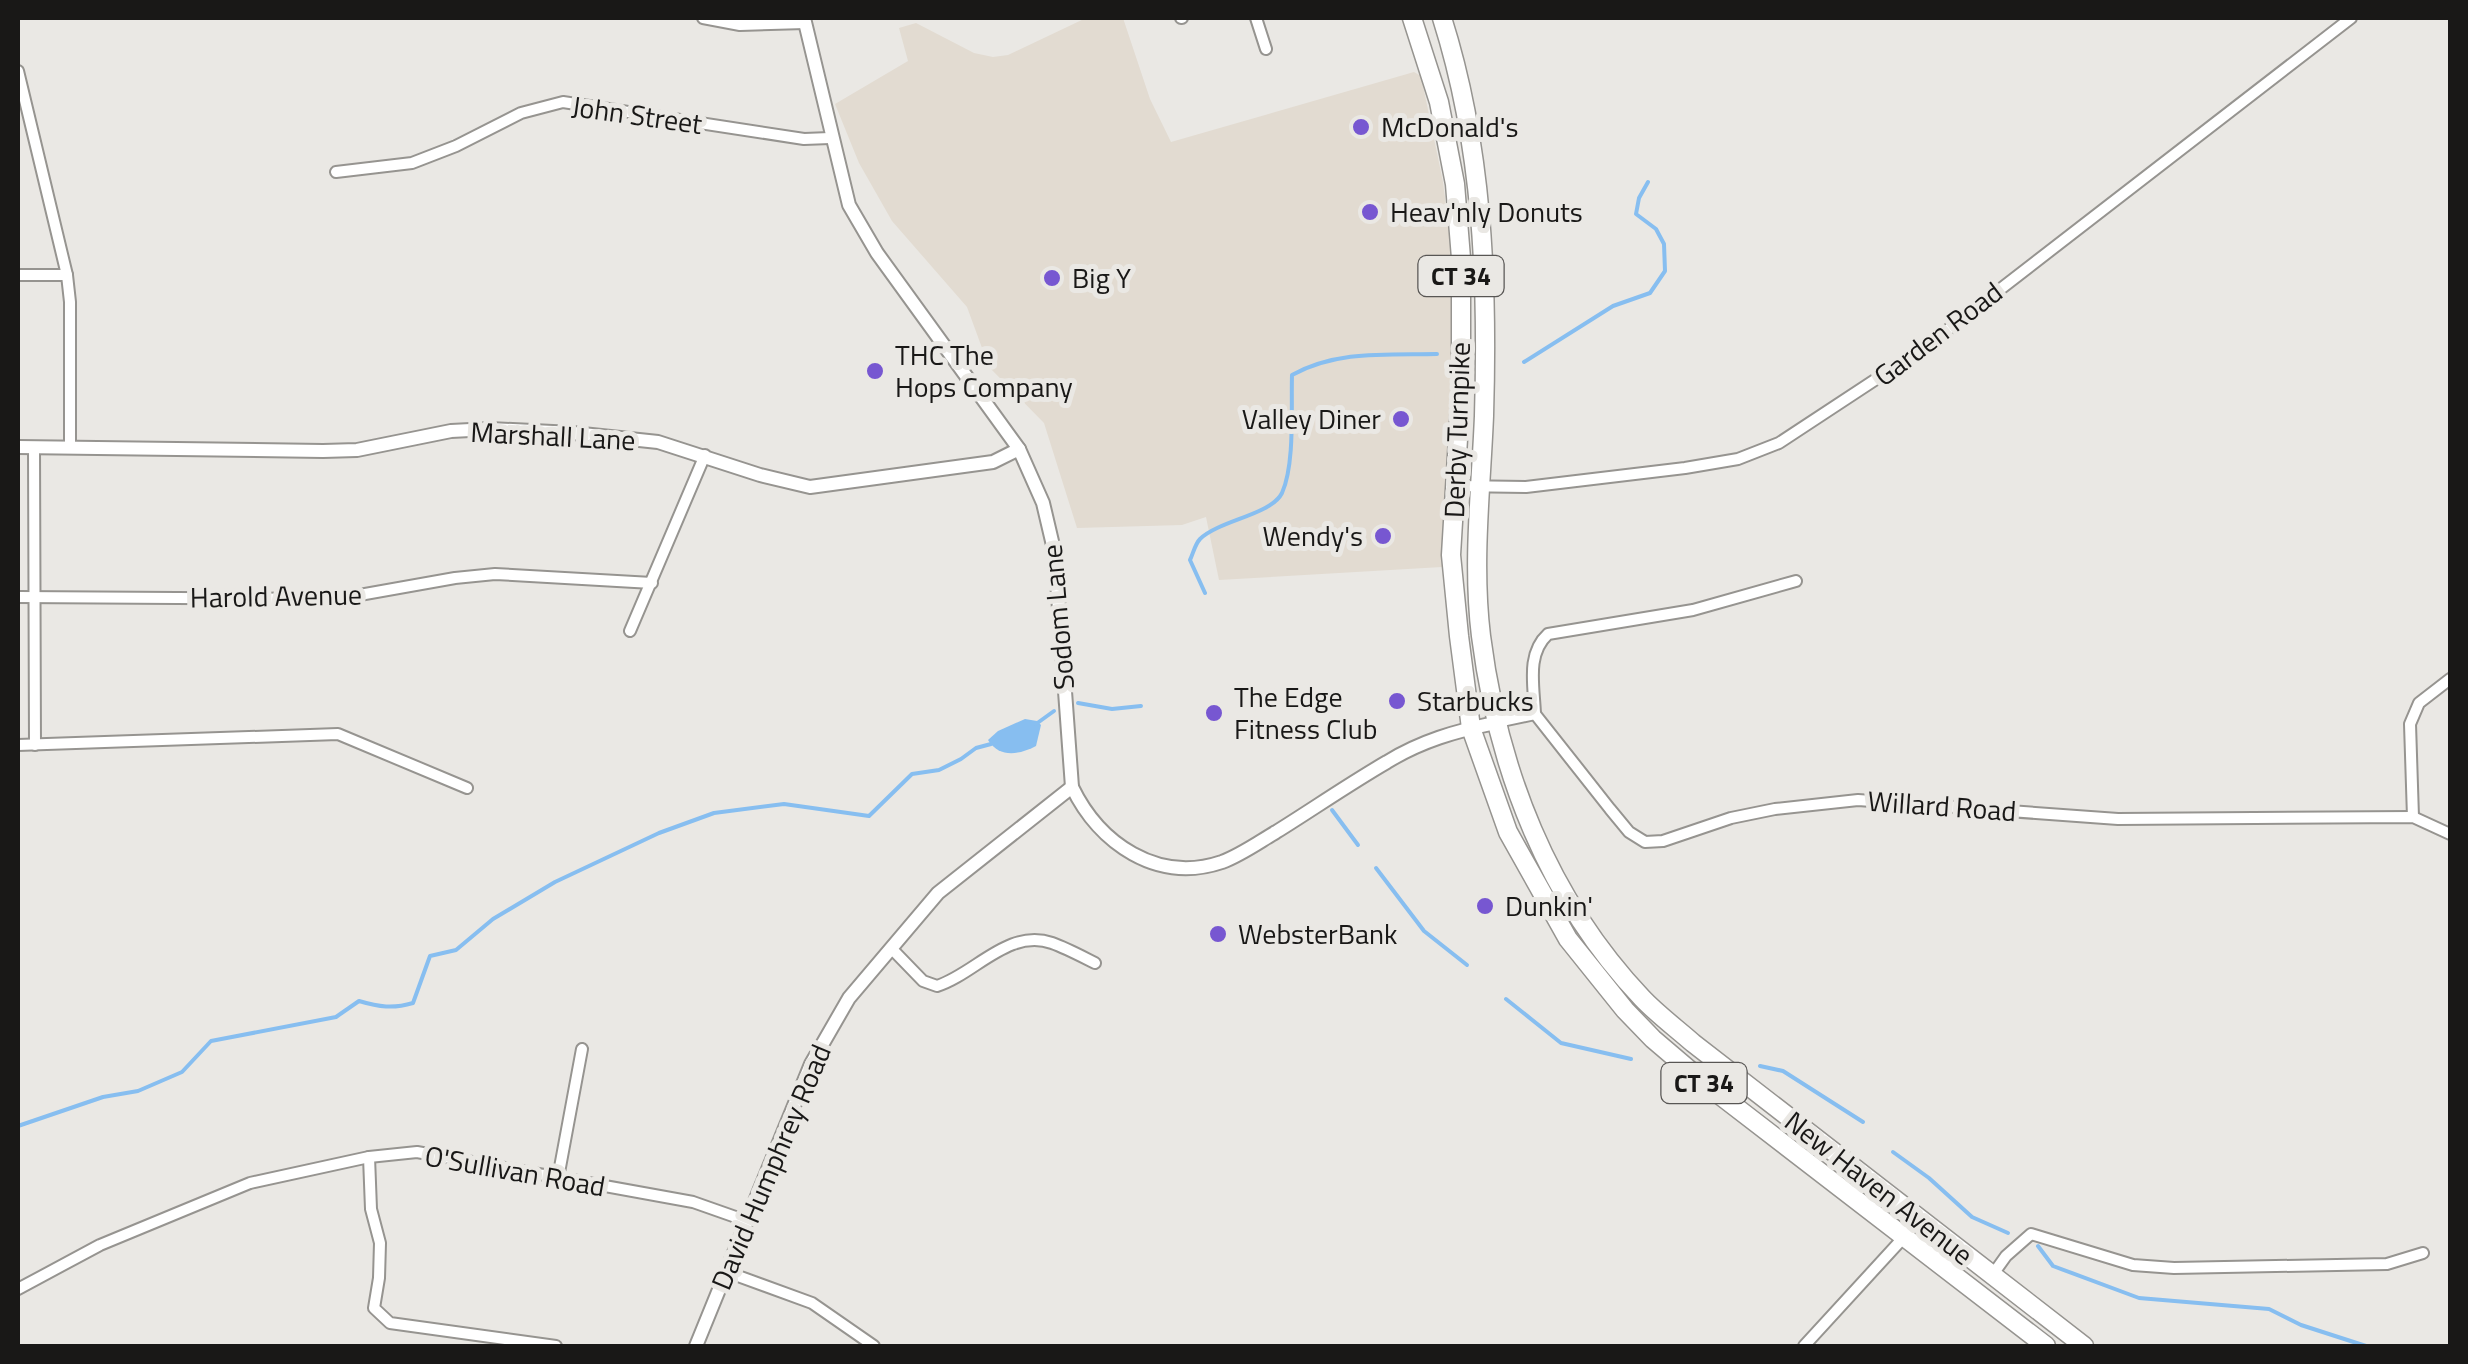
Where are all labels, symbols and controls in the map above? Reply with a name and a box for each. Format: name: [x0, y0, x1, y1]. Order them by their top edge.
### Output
street label: John Street: [569, 84, 705, 145]
place label: McDonald's: [1381, 105, 1518, 148]
marker: McDonald's: [1350, 116, 1372, 138]
place label: Heav'nly Donuts: [1390, 190, 1583, 233]
marker: Heav'nly Donuts: [1359, 201, 1381, 223]
place label: Big Y: [1072, 256, 1131, 299]
road number: CT 34: [1418, 256, 1504, 296]
marker: Big Y: [1041, 267, 1063, 289]
street label: Garden Road: [1864, 271, 2011, 396]
place label: THC The Hops Company: [895, 333, 1073, 408]
street label: Derby Turnpike: [1432, 341, 1481, 519]
marker: THC The Hops Company: [864, 360, 886, 382]
place label: Valley Diner: [1242, 397, 1381, 440]
marker: Valley Diner: [1390, 408, 1412, 430]
street label: Marshall Lane: [469, 410, 637, 461]
place label: Wendy's: [1263, 514, 1363, 557]
marker: Wendy's: [1372, 525, 1394, 547]
street label: Sodom Lane: [1030, 543, 1085, 692]
street label: Harold Avenue: [190, 573, 362, 618]
place label: The Edge Fitness Club: [1234, 675, 1377, 750]
place label: Starbucks: [1417, 679, 1534, 722]
marker: Starbucks: [1386, 690, 1408, 712]
marker: The Edge Fitness Club: [1203, 702, 1225, 724]
street label: Willard Road: [1866, 779, 2018, 832]
place label: Dunkin': [1505, 884, 1593, 927]
marker: Dunkin': [1474, 895, 1496, 917]
place label: WebsterBank: [1238, 912, 1398, 955]
marker: WebsterBank: [1207, 923, 1229, 945]
street label: David Humphrey Road: [699, 1037, 842, 1296]
road number: CT 34: [1662, 1063, 1746, 1103]
street label: New Haven Avenue: [1776, 1100, 1983, 1275]
street label: O'Sullivan Road: [421, 1133, 609, 1208]

